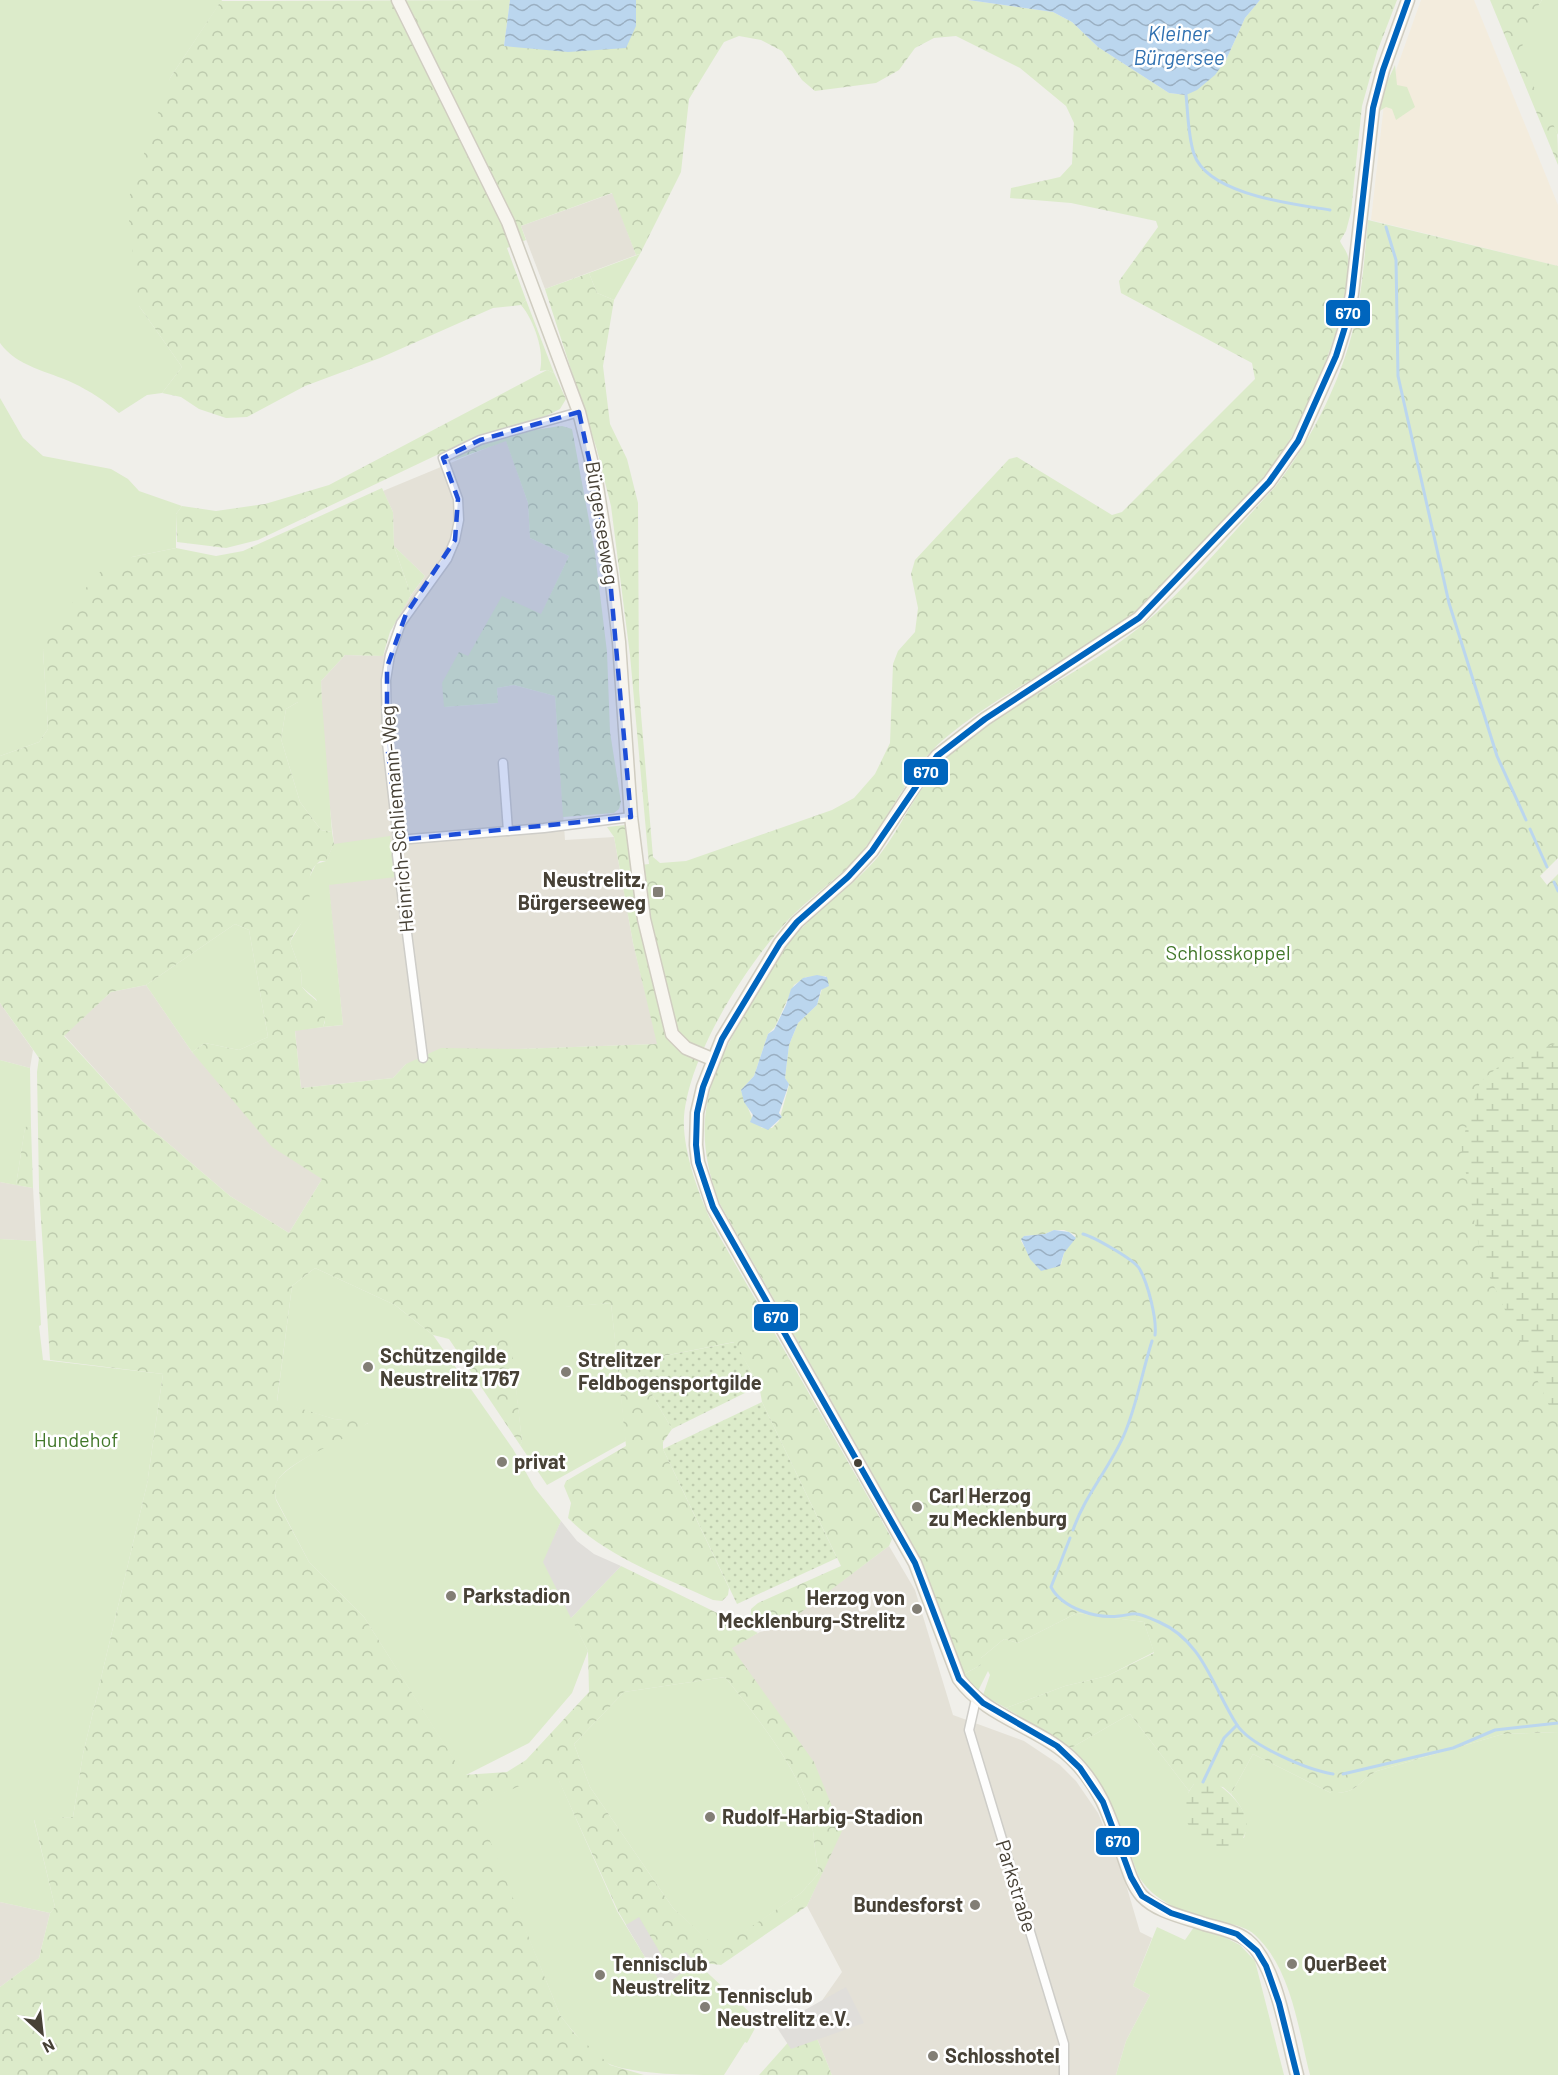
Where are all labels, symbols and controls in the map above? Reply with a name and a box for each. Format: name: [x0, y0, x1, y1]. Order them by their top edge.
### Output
water label: Kleiner Bürgersee: [1133, 20, 1225, 69]
line badge: 670: [1325, 299, 1371, 327]
text: 670: [1335, 303, 1361, 322]
street label: Bürgerseeweg: [581, 459, 625, 586]
street label: Heinrich-Schliemann-Weg: [374, 704, 418, 934]
line badge: 670: [903, 758, 949, 786]
text: 670: [913, 762, 939, 781]
place label: Neustrelitz, Bürgerseeweg: [518, 867, 646, 914]
marker: Neustrelitz, Bürgerseeweg: [651, 885, 665, 899]
park label: Schlosskoppel: [1165, 940, 1291, 964]
line badge: 670: [753, 1303, 799, 1332]
text: 670: [763, 1307, 789, 1326]
place label: Schützengilde Neustrelitz 1767: [380, 1343, 520, 1390]
place label: Strelitzer Feldbogensportgilde: [578, 1347, 762, 1394]
marker: Schützengilde Neustrelitz 1767: [361, 1360, 375, 1374]
marker: Strelitzer Feldbogensportgilde: [559, 1365, 573, 1379]
park label: Hundehof: [34, 1427, 118, 1451]
place label: privat: [514, 1449, 566, 1473]
marker: privat: [495, 1455, 509, 1469]
unlabelled marker: [852, 1457, 864, 1469]
place label: Carl Herzog zu Mecklenburg: [929, 1483, 1067, 1530]
marker: Carl Herzog zu Mecklenburg: [910, 1500, 924, 1514]
place label: Parkstadion: [463, 1583, 570, 1607]
place label: Herzog von Mecklenburg-Strelitz: [718, 1585, 905, 1632]
marker: Parkstadion: [444, 1589, 458, 1603]
marker: Herzog von Mecklenburg-Strelitz: [910, 1602, 924, 1616]
place label: Rudolf-Harbig-Stadion: [722, 1804, 923, 1828]
marker: Rudolf-Harbig-Stadion: [703, 1810, 717, 1824]
line badge: 670: [1095, 1827, 1140, 1856]
text: 670: [1105, 1831, 1131, 1850]
street label: Parkstraße: [992, 1837, 1042, 1935]
place label: Bundesforst: [853, 1892, 963, 1916]
marker: Bundesforst: [968, 1898, 982, 1912]
place label: Tennisclub Neustrelitz: [612, 1951, 710, 1998]
place label: QuerBeet: [1304, 1951, 1387, 1975]
marker: QuerBeet: [1285, 1957, 1299, 1971]
marker: Tennisclub Neustrelitz: [593, 1968, 607, 1982]
place label: Tennisclub Neustrelitz e.V.: [717, 1983, 851, 2030]
marker: Tennisclub Neustrelitz e.V.: [698, 2000, 712, 2014]
north arrow: [12, 2003, 72, 2063]
text: N: [40, 2036, 58, 2058]
place label: Schlosshotel: [945, 2043, 1060, 2067]
marker: Schlosshotel: [926, 2049, 940, 2063]

